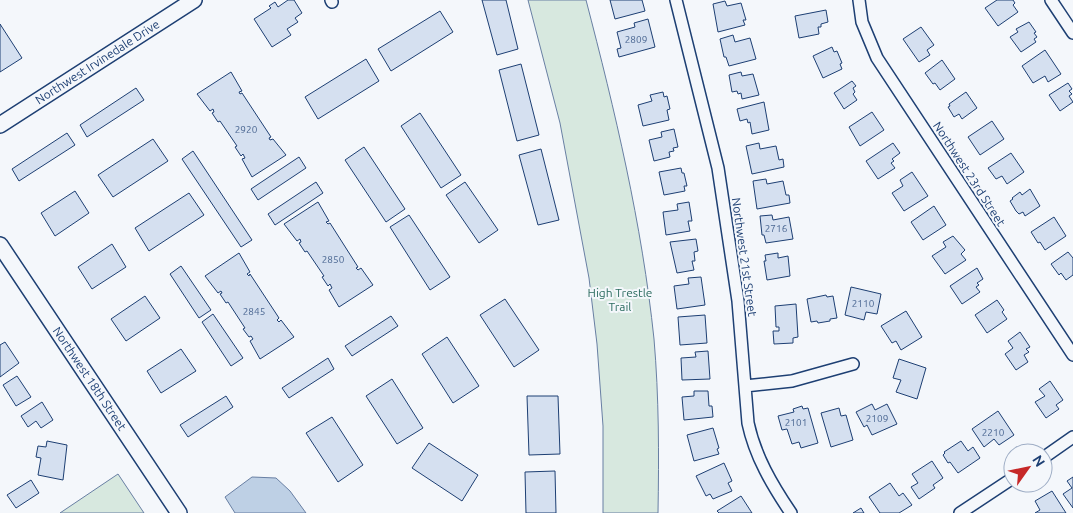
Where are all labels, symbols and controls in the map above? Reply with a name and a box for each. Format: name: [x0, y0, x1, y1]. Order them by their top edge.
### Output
street label: Northwest Irvinedale Drive: [33, 17, 162, 106]
house number: 2809: [625, 34, 647, 45]
street label: Northwest 23rd Street: [931, 119, 1008, 229]
house number: 2920: [235, 124, 258, 135]
street label: Northwest 21st Street: [730, 197, 759, 318]
house number: 2716: [765, 223, 788, 234]
house number: 2850: [322, 254, 345, 265]
park label: High Trestle Trail: [588, 286, 652, 313]
house number: 2110: [852, 298, 875, 309]
house number: 2845: [243, 306, 265, 317]
street label: Northwest 18th Street: [51, 324, 129, 433]
house number: 2109: [866, 413, 888, 424]
house number: 2101: [785, 417, 807, 428]
house number: 2210: [982, 427, 1005, 438]
north arrow: [1003, 443, 1053, 493]
text: N: [1029, 452, 1048, 470]

